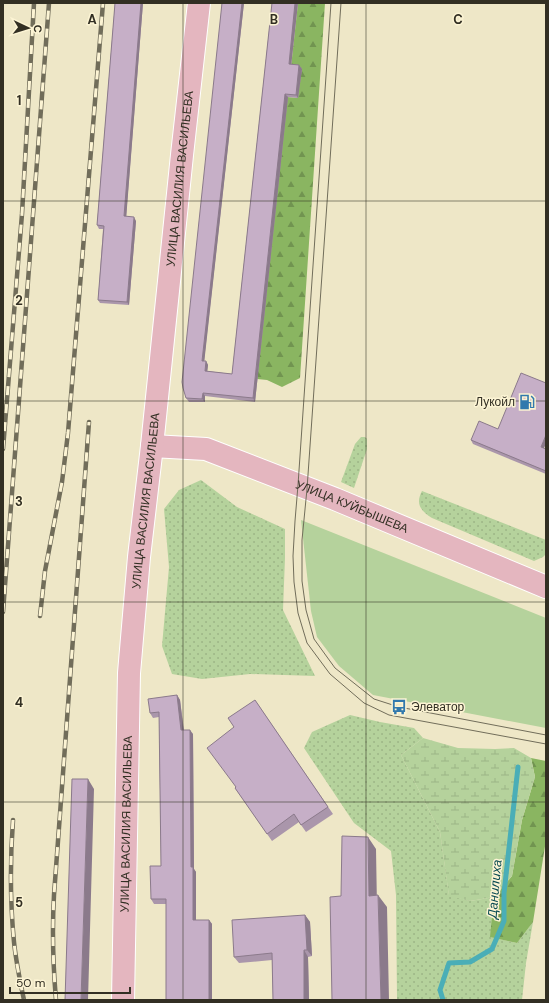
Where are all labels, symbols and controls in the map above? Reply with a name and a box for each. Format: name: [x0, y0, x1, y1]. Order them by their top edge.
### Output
north arrow: [8, 8, 48, 48]
text: A: [87, 11, 97, 28]
text: B: [270, 11, 278, 28]
text: C: [453, 11, 463, 28]
text: С: [31, 24, 45, 33]
street label: УЛИЦА ВАСИЛИЯ ВАСИЛЬЕВА: [163, 90, 197, 267]
text: 1: [17, 92, 21, 109]
text: 2: [15, 292, 23, 309]
fuel station icon: Лукойл: [518, 393, 536, 411]
place label: Лукойл: [475, 394, 515, 410]
street label: УЛИЦА ВАСИЛИЯ ВАСИЛЬЕВА: [128, 412, 163, 590]
street label: УЛИЦА КУЙБЫШЕВА: [293, 477, 411, 537]
text: 3: [15, 493, 23, 510]
text: 4: [15, 694, 23, 711]
bus stop icon: Элеватор: [390, 698, 408, 716]
place label: Элеватор: [411, 699, 465, 715]
street label: УЛИЦА ВАСИЛИЯ ВАСИЛЬЕВА: [117, 735, 136, 913]
water label: Данилиха: [483, 859, 506, 921]
text: 5: [15, 894, 23, 911]
scale bar: [10, 969, 130, 995]
text: 50 m: [16, 975, 45, 991]

